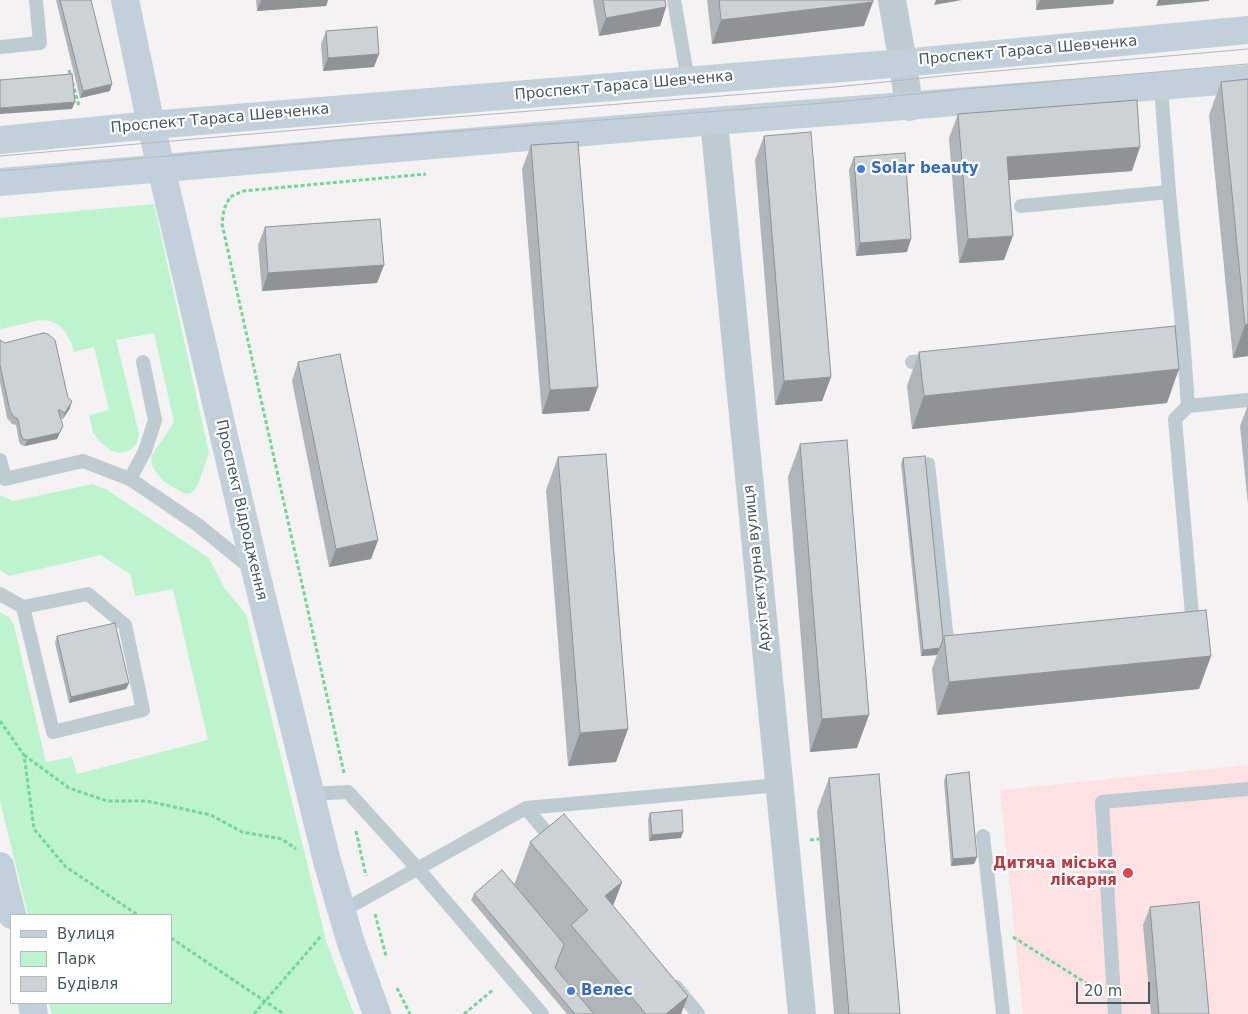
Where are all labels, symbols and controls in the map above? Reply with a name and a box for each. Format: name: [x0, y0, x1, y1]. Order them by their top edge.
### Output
street label: Проспект Тараса Шевченка: [918, 32, 1138, 70]
street label: Проспект Тараса Шевченка: [514, 67, 734, 105]
street label: Проспект Тараса Шевченка: [110, 100, 330, 138]
place label: Solar beauty: [871, 160, 979, 178]
marker: Solar beauty: [855, 163, 867, 175]
street label: Проспект Відродження: [211, 418, 271, 602]
street label: Архітектурна вулиця: [740, 484, 776, 652]
place label: Дитяча міська лікарня: [993, 855, 1117, 890]
marker: Дитяча міська лікарня: [1121, 866, 1135, 880]
legend: [10, 914, 172, 1004]
text: Вулиця: [57, 925, 115, 943]
text: Парк: [57, 950, 96, 968]
scale bar: [1078, 972, 1152, 1004]
text: Будівля: [57, 975, 118, 993]
place label: Велес: [581, 982, 633, 1000]
text: 20 m: [1084, 982, 1122, 1000]
marker: Велес: [565, 985, 577, 997]

